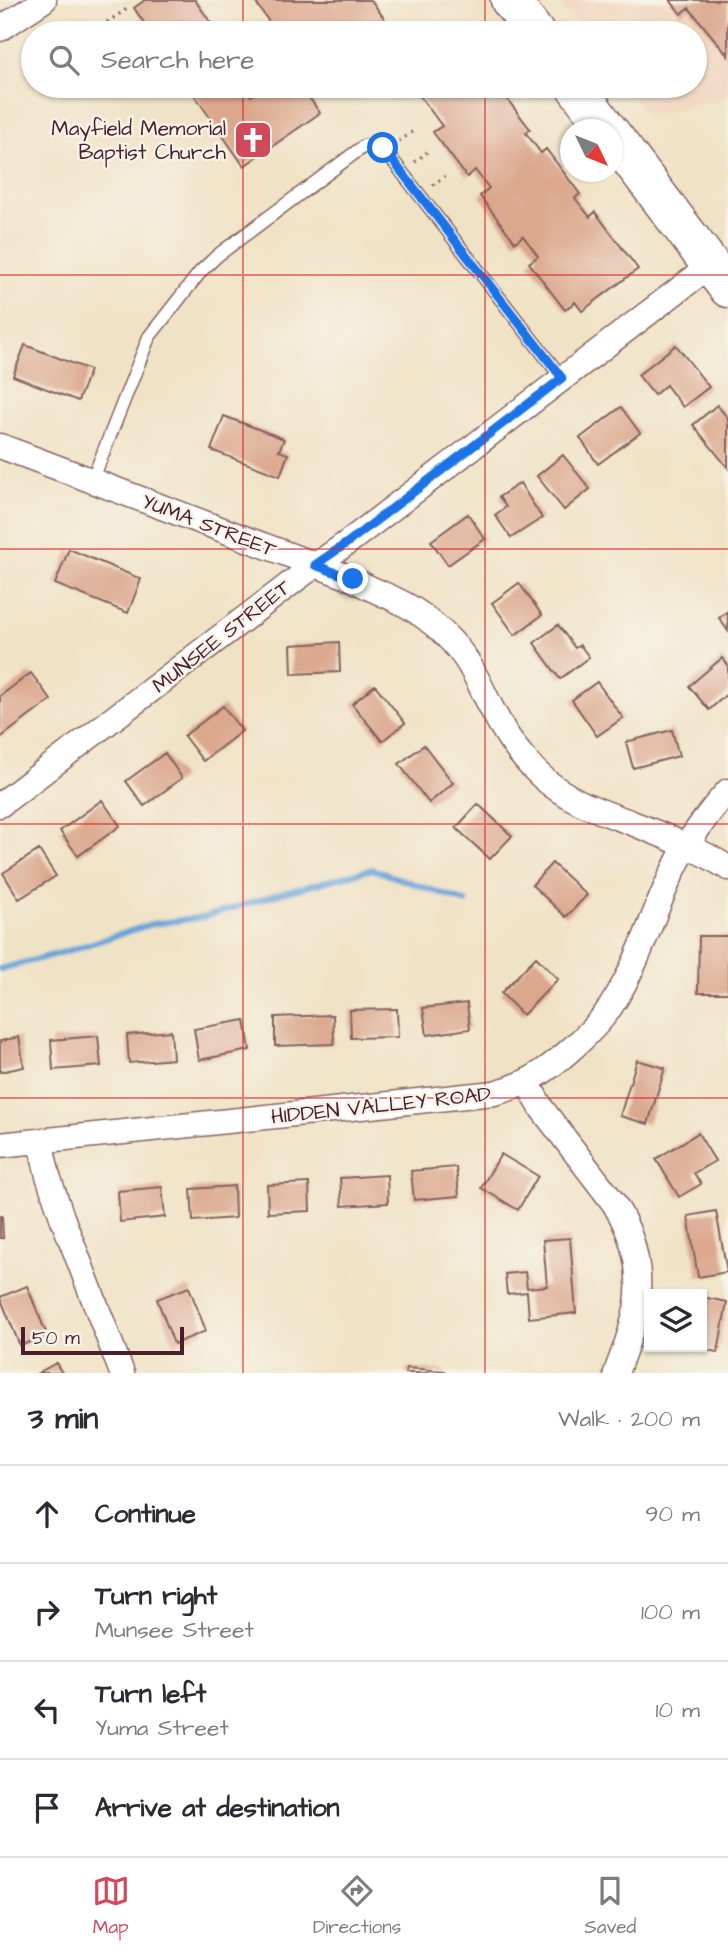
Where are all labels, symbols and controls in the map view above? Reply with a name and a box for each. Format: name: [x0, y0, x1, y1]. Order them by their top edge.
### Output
search box: [21, 21, 707, 98]
icon: search: [45, 41, 83, 79]
text: Search here: [101, 42, 254, 78]
place label: Mayfield Memorial Baptist Church: [51, 114, 227, 168]
church icon: Mayfield Memorial Baptist Church: [232, 119, 274, 161]
north arrow: [560, 119, 623, 182]
route start: [367, 132, 398, 163]
street label: YUMA STREET: [137, 487, 281, 565]
route end: [337, 563, 368, 594]
street label: MUNSEE STREET: [146, 573, 297, 700]
street label: HIDDEN VALLEY ROAD: [270, 1079, 493, 1131]
map controls: [644, 1289, 707, 1352]
button: layers: [644, 1289, 707, 1352]
scale bar: [21, 1324, 184, 1356]
text: 50 m: [32, 1325, 80, 1352]
text: 3 min: [28, 1398, 98, 1440]
text: Walk · 200 m: [558, 1403, 700, 1435]
icon: ahead: [28, 1495, 66, 1533]
text: Continue: [95, 1496, 196, 1532]
text: 90 m: [645, 1498, 700, 1530]
text: Turn right: [95, 1578, 217, 1614]
icon: right: [28, 1593, 66, 1631]
text: 100 m: [641, 1596, 700, 1628]
text: Munsee Street: [95, 1614, 254, 1646]
text: Turn left: [95, 1676, 206, 1712]
icon: left: [28, 1691, 66, 1729]
text: 10 m: [655, 1694, 700, 1726]
text: Yuma Street: [95, 1712, 229, 1744]
icon: arrive: [28, 1789, 66, 1827]
text: Arrive at destination: [95, 1790, 340, 1826]
tab: Map: [92, 1872, 130, 1941]
tab: Directions: [313, 1872, 401, 1941]
tab: Saved: [585, 1872, 636, 1941]

